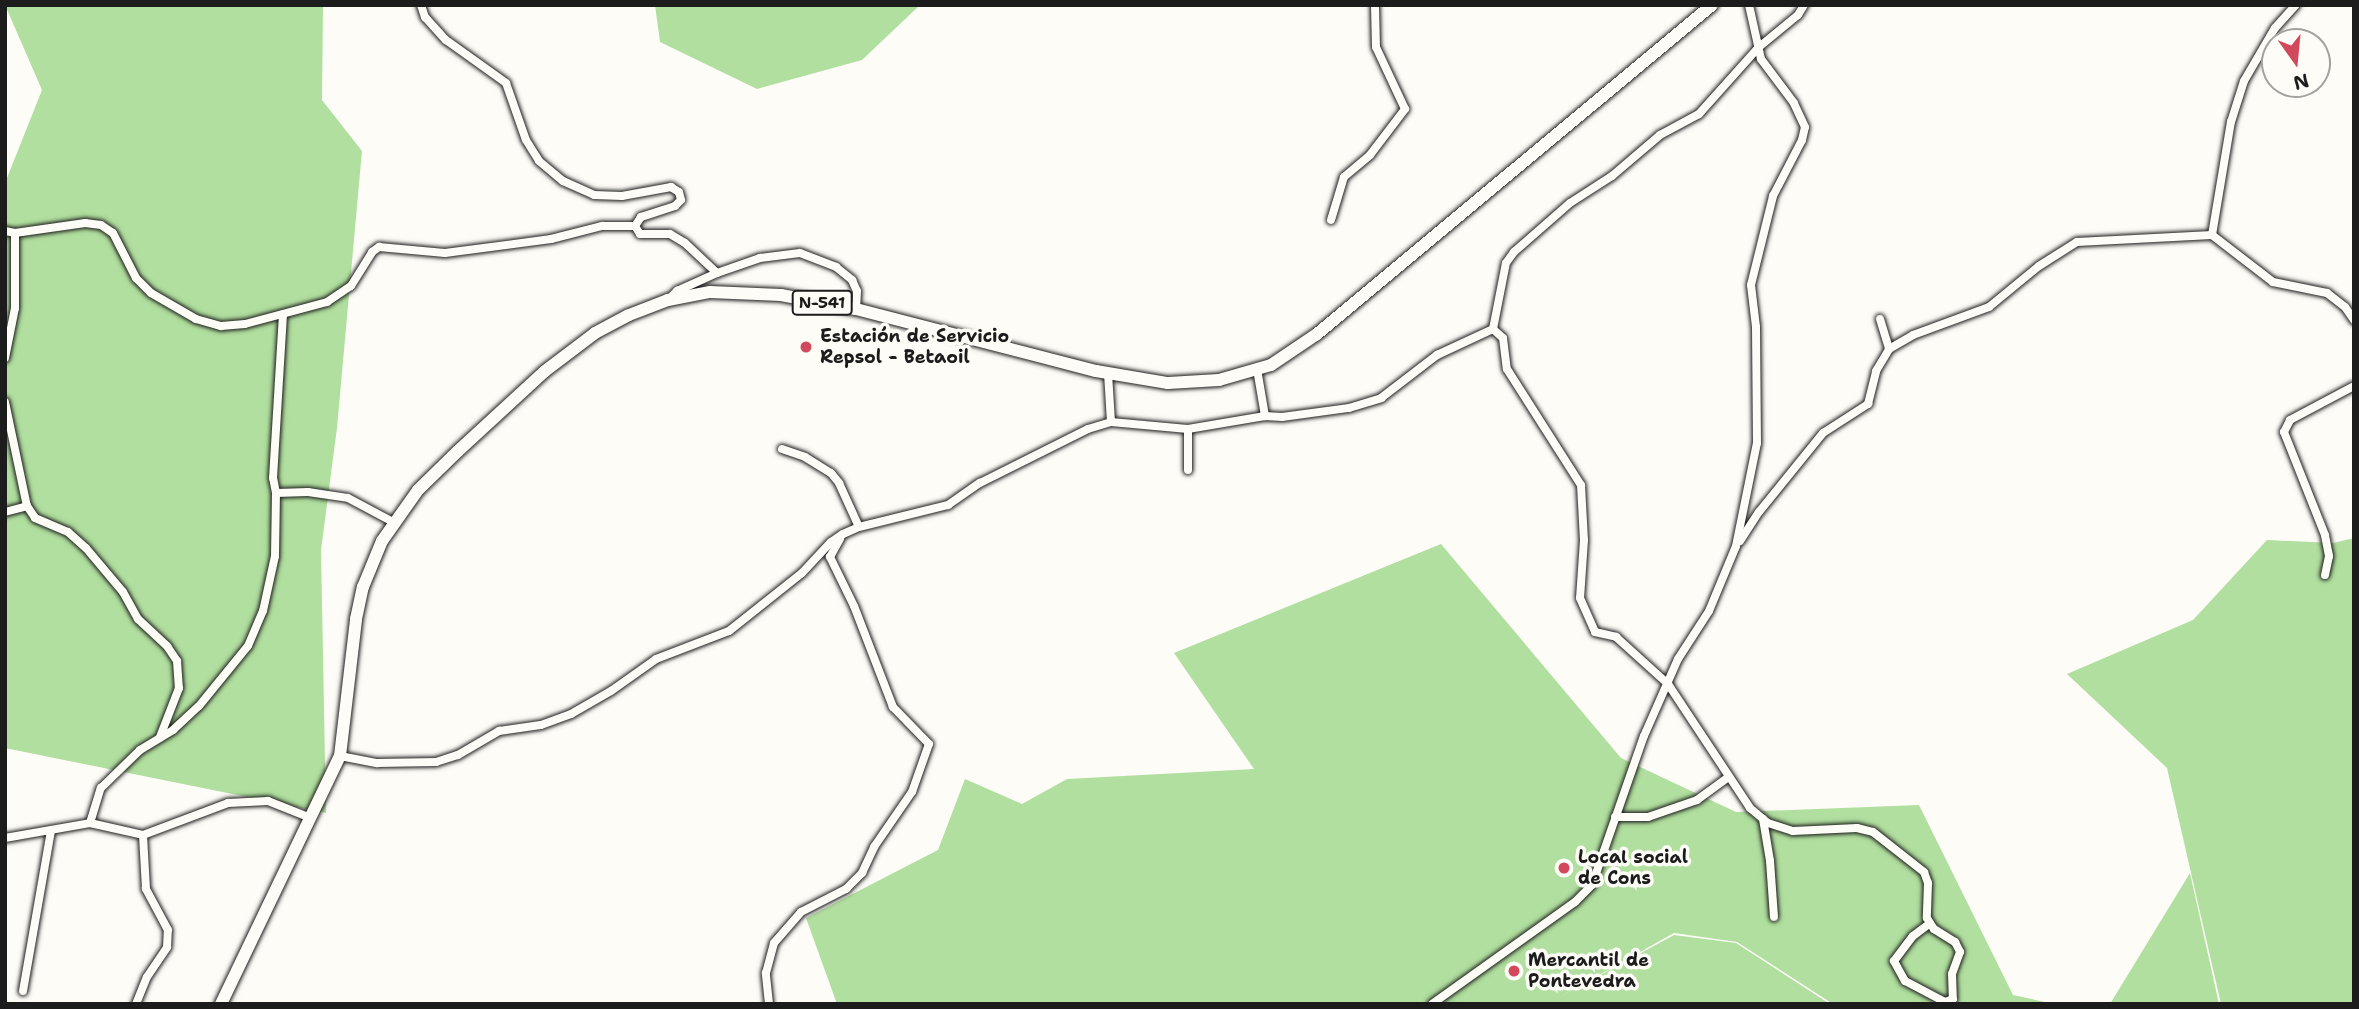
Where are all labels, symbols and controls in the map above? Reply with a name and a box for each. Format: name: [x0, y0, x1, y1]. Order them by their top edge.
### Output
north arrow: [2261, 28, 2331, 98]
text: N: [2291, 68, 2312, 96]
road number: N-541: [790, 290, 854, 316]
place label: Estación de Servicio Repsol - Betaoil: [820, 326, 1009, 368]
marker: Estación de Servicio Repsol - Betaoil: [798, 339, 814, 355]
place label: Local social de Cons: [1578, 847, 1688, 890]
marker: Local social de Cons: [1556, 860, 1572, 876]
place label: Mercantil de Pontevedra: [1528, 950, 1649, 992]
marker: Mercantil de Pontevedra: [1506, 963, 1522, 979]

